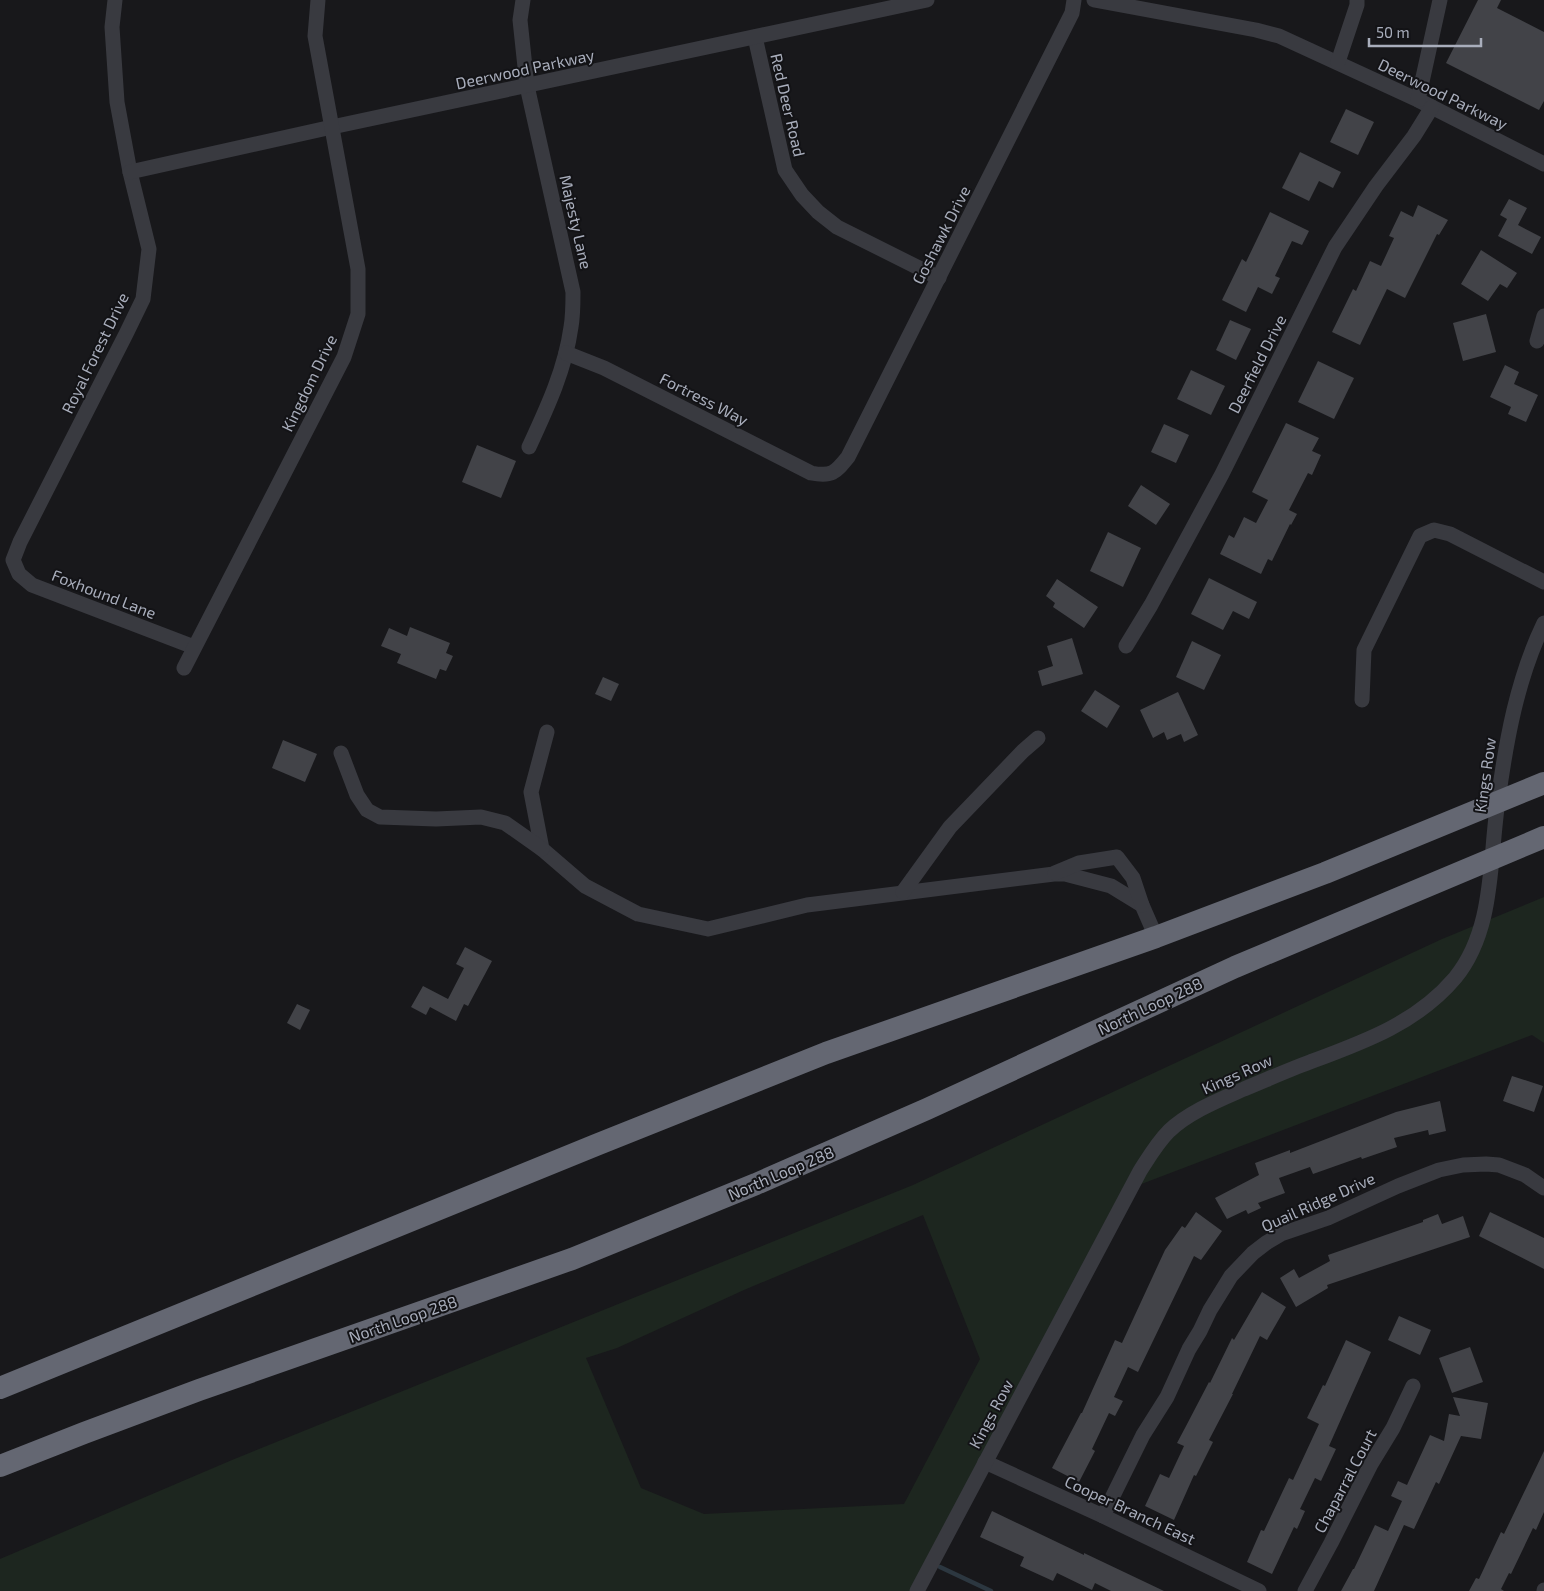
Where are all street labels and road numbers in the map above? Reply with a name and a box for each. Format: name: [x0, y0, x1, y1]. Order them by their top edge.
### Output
street label: Deerwood Parkway: [454, 44, 597, 93]
street label: Red Deer Road: [767, 51, 810, 158]
street label: Deerwood Parkway: [1376, 54, 1511, 133]
street label: Majesty Lane: [555, 173, 597, 271]
street label: Goshawk Drive: [908, 182, 974, 287]
street label: Royal Forest Drive: [57, 289, 132, 416]
street label: Deerfield Drive: [1224, 311, 1290, 416]
street label: Kingdom Drive: [277, 331, 340, 434]
street label: Fortress Way: [657, 368, 752, 429]
street label: Foxhound Lane: [49, 565, 159, 622]
street label: Kings Row: [1470, 736, 1499, 814]
street label: North Loop 288: [1094, 973, 1205, 1038]
street label: Kings Row: [1198, 1050, 1275, 1098]
street label: North Loop 288: [725, 1142, 837, 1203]
street label: Quail Ridge Drive: [1258, 1168, 1378, 1236]
street label: North Loop 288: [346, 1291, 460, 1346]
street label: Kings Row: [964, 1376, 1017, 1452]
street label: Chaparral Court: [1309, 1426, 1380, 1536]
street label: Cooper Branch East: [1062, 1471, 1199, 1548]

